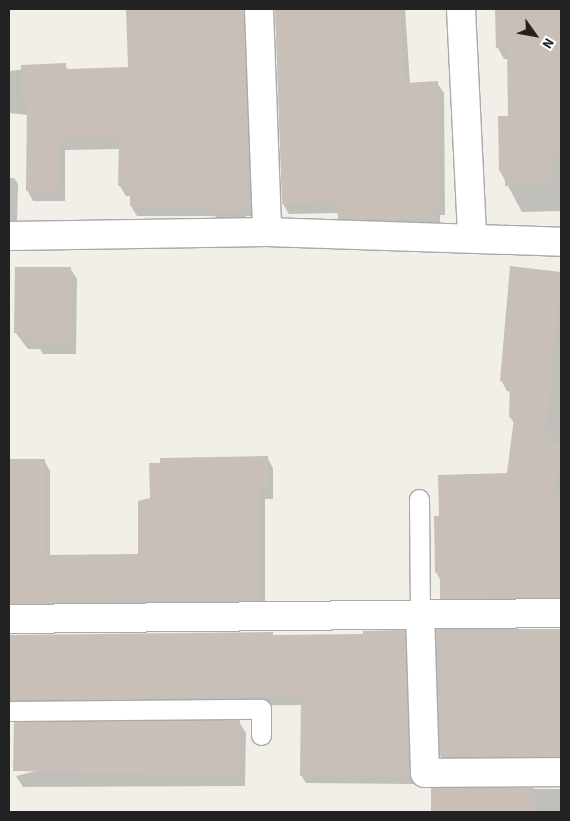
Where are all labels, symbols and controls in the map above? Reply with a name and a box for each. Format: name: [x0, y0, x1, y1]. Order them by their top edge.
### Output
north arrow: [510, 10, 560, 60]
text: N: [537, 34, 559, 52]

